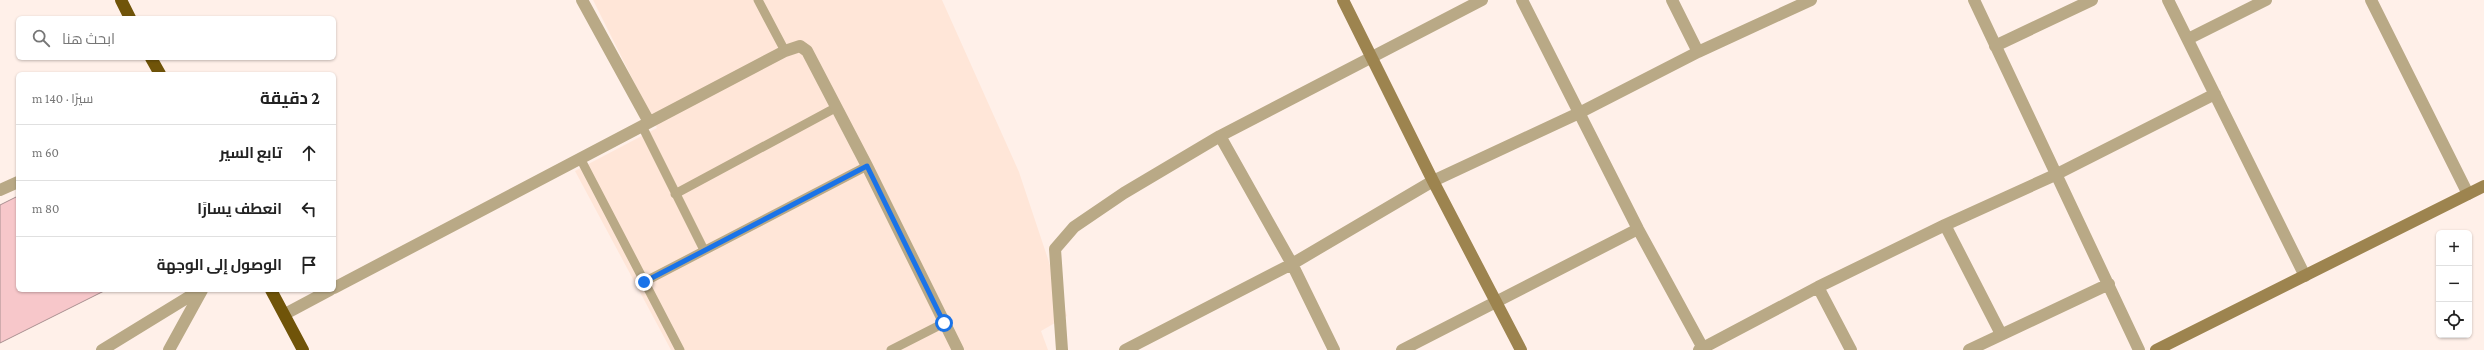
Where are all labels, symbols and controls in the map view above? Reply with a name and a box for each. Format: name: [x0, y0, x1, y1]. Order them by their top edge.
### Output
search box: [16, 16, 336, 60]
icon: search: [30, 27, 52, 49]
text: ابحث هنا: [62, 31, 115, 47]
text: 2 دقيقة: [260, 89, 320, 108]
text: سيرًا · 140 m: [32, 91, 93, 106]
icon: ahead: [298, 142, 320, 164]
text: 60 m: [32, 145, 59, 160]
text: تابع السير: [219, 145, 282, 161]
icon: left: [298, 198, 320, 220]
text: 80 m: [32, 201, 59, 216]
text: انعطف يسارًا: [197, 201, 282, 217]
map controls: [2436, 230, 2472, 338]
button: +: [2436, 230, 2472, 266]
icon: arrive: [298, 254, 320, 276]
text: الوصول إلى الوجهة: [157, 257, 282, 273]
button: −: [2436, 266, 2472, 302]
route end: [635, 273, 653, 291]
button: locate: [2436, 302, 2472, 338]
route start: [935, 314, 953, 332]

